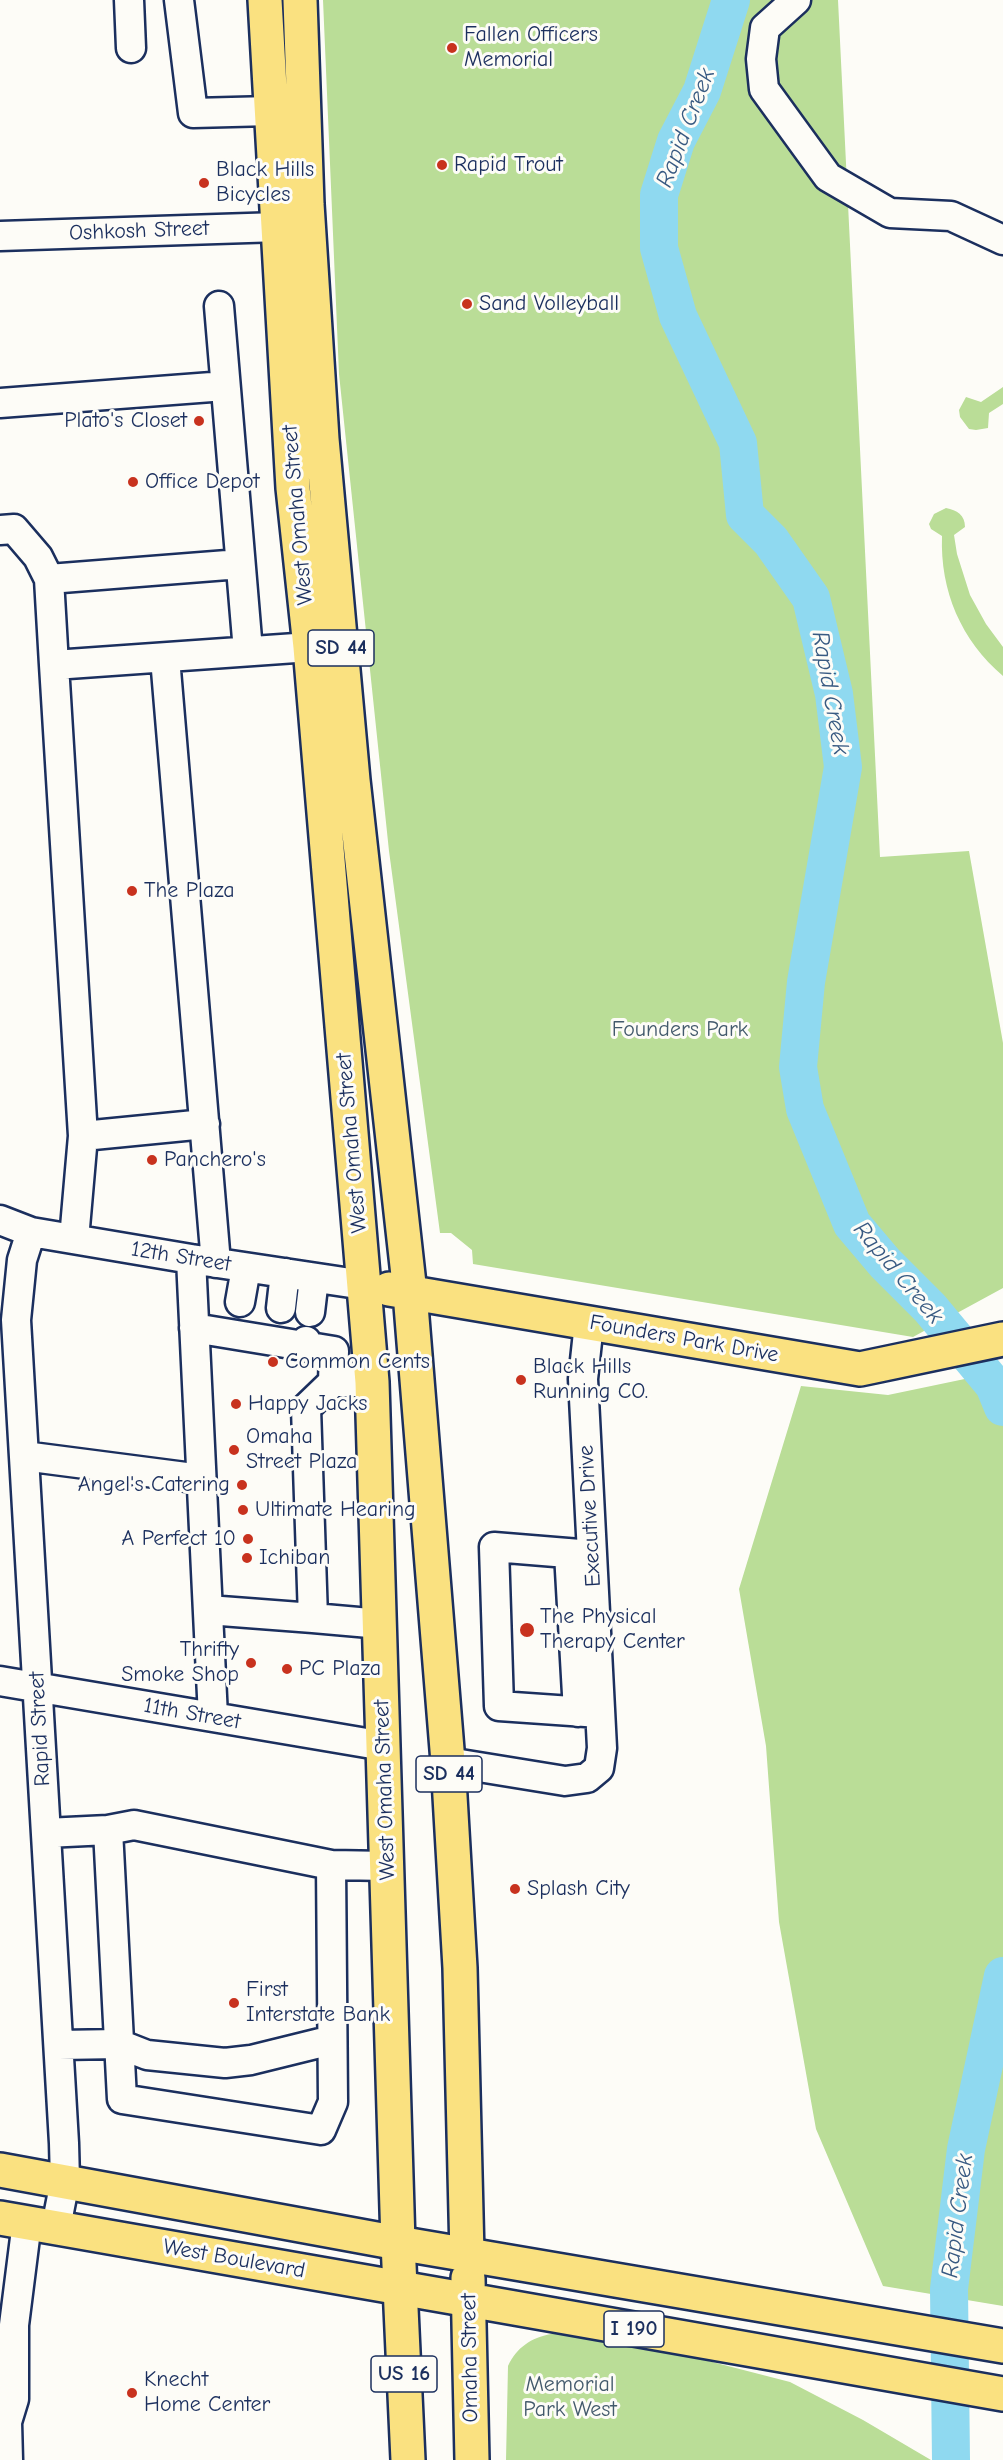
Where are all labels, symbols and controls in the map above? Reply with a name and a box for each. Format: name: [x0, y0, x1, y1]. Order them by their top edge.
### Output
place label: Fallen Officers Memorial: [464, 22, 598, 74]
marker: Fallen Officers Memorial: [445, 41, 459, 55]
water label: Rapid Creek: [650, 65, 722, 191]
place label: Rapid Trout: [454, 152, 563, 178]
place label: Black Hills Bicycles: [216, 157, 314, 208]
marker: Rapid Trout: [435, 158, 449, 172]
marker: Black Hills Bicycles: [197, 176, 211, 190]
street label: Oshkosh Street: [69, 215, 209, 247]
place label: Sand Volleyball: [479, 291, 619, 317]
marker: Sand Volleyball: [460, 297, 474, 311]
place label: Plato's Closet: [64, 408, 187, 434]
marker: Plato's Closet: [192, 414, 206, 428]
street label: West Omaha Street: [277, 424, 319, 606]
place label: Office Depot: [145, 469, 260, 495]
marker: Office Depot: [126, 475, 140, 489]
water label: Rapid Creek: [805, 629, 855, 757]
road number: SD 44: [308, 630, 374, 666]
place label: The Plaza: [144, 878, 235, 904]
marker: The Plaza: [125, 884, 139, 898]
park label: Founders Park: [612, 1017, 748, 1043]
street label: West Omaha Street: [331, 1052, 373, 1234]
place label: Panchero's: [164, 1147, 266, 1173]
marker: Panchero's: [145, 1153, 159, 1167]
water label: Rapid Creek: [847, 1216, 949, 1330]
street label: 12th Street: [129, 1236, 233, 1278]
street label: Founders Park Drive: [588, 1309, 780, 1369]
place label: Common Cents: [285, 1349, 430, 1375]
place label: Black Hills Running CO.: [533, 1354, 648, 1406]
marker: Common Cents: [266, 1355, 280, 1369]
marker: Black Hills Running CO.: [514, 1373, 528, 1387]
place label: Happy Jacks: [248, 1391, 368, 1417]
marker: Happy Jacks: [229, 1397, 243, 1411]
place label: Omaha Street Plaza: [246, 1424, 357, 1476]
marker: Omaha Street Plaza: [227, 1443, 241, 1457]
street label: Executive Drive: [573, 1444, 607, 1588]
place label: Angel's Catering: [78, 1472, 230, 1498]
marker: Angel's Catering: [235, 1478, 249, 1492]
place label: Ultimate Hearing: [255, 1497, 416, 1523]
marker: Ultimate Hearing: [236, 1503, 250, 1517]
place label: A Perfect 10: [122, 1526, 236, 1552]
marker: A Perfect 10: [241, 1532, 255, 1546]
place label: Ichiban: [259, 1545, 330, 1571]
marker: Ichiban: [240, 1551, 254, 1565]
place label: The Physical Therapy Center: [540, 1604, 685, 1656]
marker: The Physical Therapy Center: [518, 1621, 536, 1639]
place label: Thrifty Smoke Shop: [121, 1637, 239, 1688]
marker: Thrifty Smoke Shop: [244, 1656, 258, 1670]
place label: PC Plaza: [299, 1656, 381, 1682]
marker: PC Plaza: [280, 1662, 294, 1676]
street label: Rapid Street: [24, 1671, 56, 1787]
street label: 11th Street: [141, 1692, 243, 1736]
street label: West Omaha Street: [369, 1699, 401, 1881]
road number: SD 44: [416, 1756, 482, 1792]
place label: Splash City: [527, 1876, 630, 1902]
marker: Splash City: [508, 1882, 522, 1896]
place label: First Interstate Bank: [246, 1977, 390, 2029]
marker: First Interstate Bank: [227, 1996, 241, 2010]
water label: Rapid Creek: [936, 2152, 980, 2280]
street label: West Boulevard: [161, 2234, 307, 2284]
street label: Omaha Street: [456, 2293, 484, 2423]
road number: I 190: [604, 2311, 664, 2347]
road number: US 16: [371, 2356, 437, 2392]
place label: Knecht Home Center: [144, 2367, 270, 2418]
park label: Memorial Park West: [523, 2372, 617, 2424]
marker: Knecht Home Center: [125, 2386, 139, 2400]

